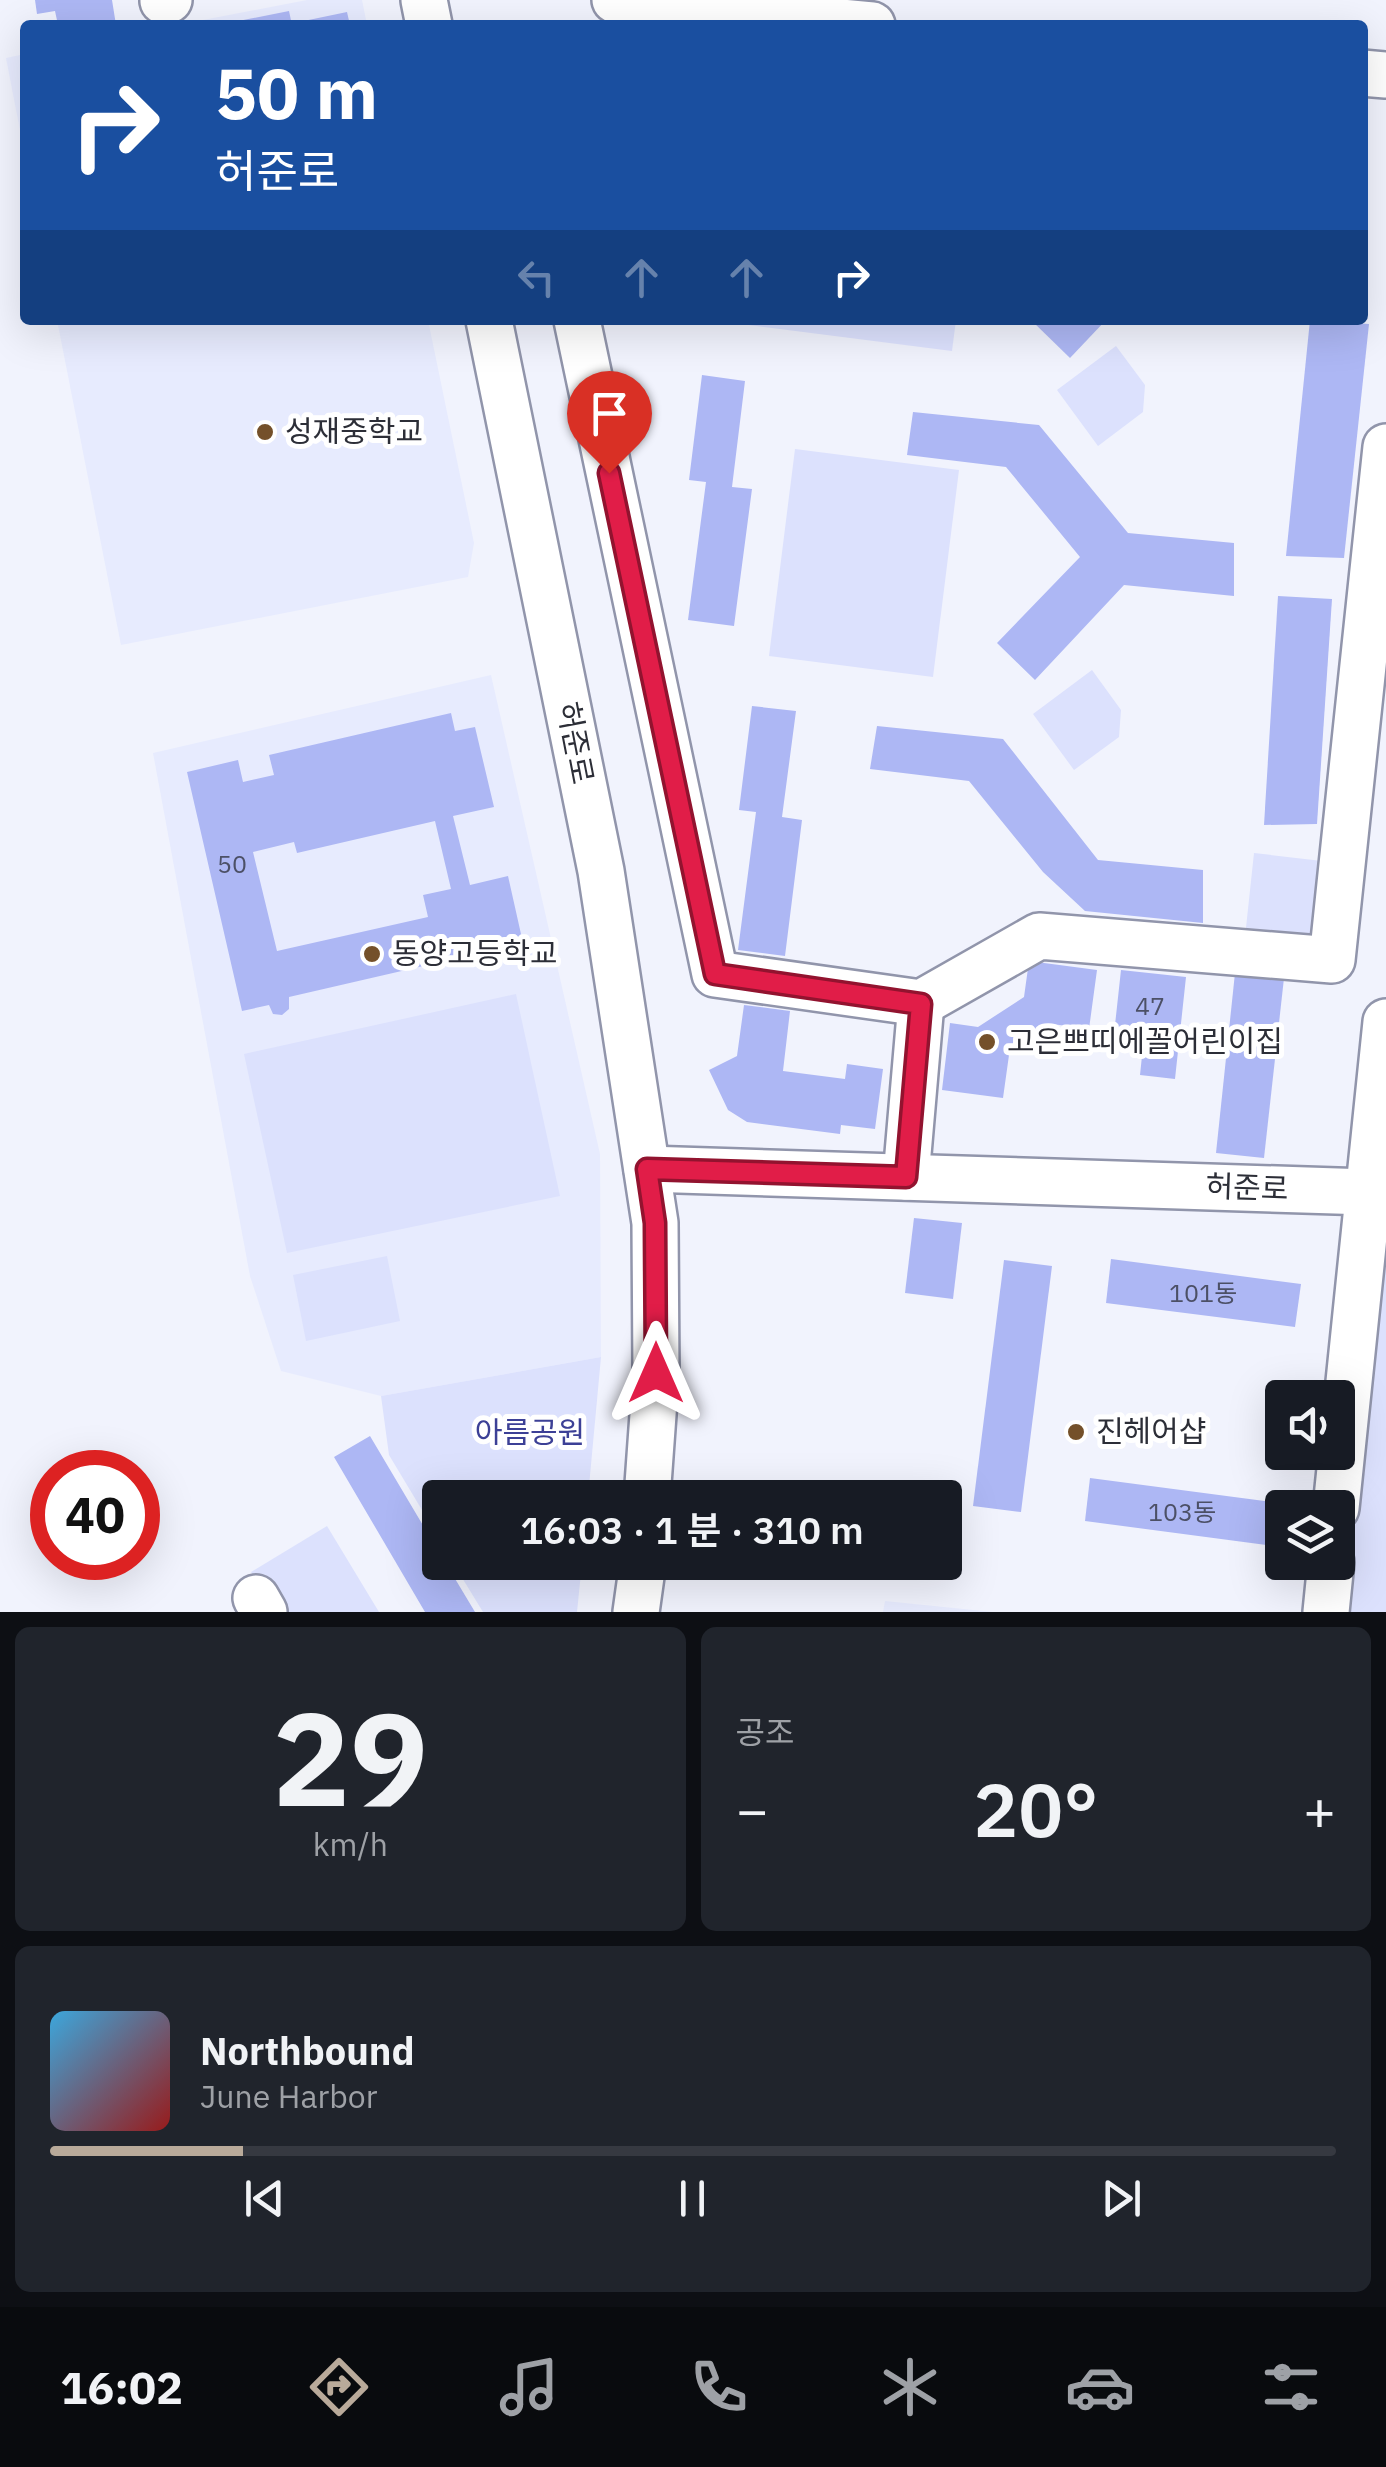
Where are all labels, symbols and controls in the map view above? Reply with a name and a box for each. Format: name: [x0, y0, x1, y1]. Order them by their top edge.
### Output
text: 50 m: [215, 47, 378, 138]
icon: right: [50, 60, 180, 190]
text: 허준로: [215, 141, 339, 199]
icon: left: [509, 250, 564, 305]
icon: ahead: [614, 250, 669, 305]
icon: ahead: [719, 250, 774, 305]
icon: right: [824, 250, 879, 305]
pin: [567, 371, 652, 474]
icon: arrive: [582, 386, 637, 441]
place label: 성재중학교: [285, 411, 423, 450]
marker: 성재중학교: [254, 421, 276, 443]
street label: 허준로: [549, 698, 604, 787]
house number: 50: [217, 847, 247, 880]
place label: 동양고등학교: [392, 933, 558, 972]
marker: 동양고등학교: [361, 943, 383, 965]
house number: 47: [1135, 989, 1165, 1022]
place label: 고은쁘띠에꼴어린이집: [1007, 1021, 1283, 1060]
marker: 고은쁘띠에꼴어린이집: [976, 1031, 998, 1053]
street label: 허준로: [1205, 1166, 1289, 1207]
house number: 101동: [1169, 1276, 1237, 1309]
position arrow: [604, 1321, 708, 1425]
map controls: [1265, 1380, 1355, 1580]
button: sound: [1265, 1380, 1355, 1470]
place label: 진헤어샵: [1096, 1411, 1206, 1450]
park label: 아름공원: [475, 1412, 585, 1451]
marker: 진헤어샵: [1065, 1421, 1087, 1443]
speed limit sign: 40: [30, 1450, 160, 1580]
button: layers: [1265, 1490, 1355, 1580]
house number: 103동: [1148, 1495, 1216, 1528]
text: 16:03 · 1 분 · 310 m: [520, 1505, 864, 1554]
text: 29: [272, 1673, 428, 1842]
text: 공조: [736, 1711, 794, 1753]
text: 20°: [973, 1760, 1098, 1858]
text: −: [736, 1774, 769, 1845]
text: +: [1303, 1774, 1336, 1845]
text: km/h: [313, 1823, 388, 1865]
text: Northbound: [200, 2026, 415, 2075]
text: June Harbor: [200, 2075, 377, 2117]
icon: previous: [237, 2171, 292, 2226]
icon: pause: [665, 2171, 720, 2226]
icon: next: [1094, 2171, 1149, 2226]
icon: directions: [304, 2352, 374, 2422]
icon: music: [494, 2352, 564, 2422]
icon: phone: [684, 2352, 754, 2422]
icon: climate: [875, 2352, 945, 2422]
icon: car: [1065, 2352, 1135, 2422]
icon: filters: [1256, 2352, 1326, 2422]
text: 16:02: [60, 2358, 183, 2416]

